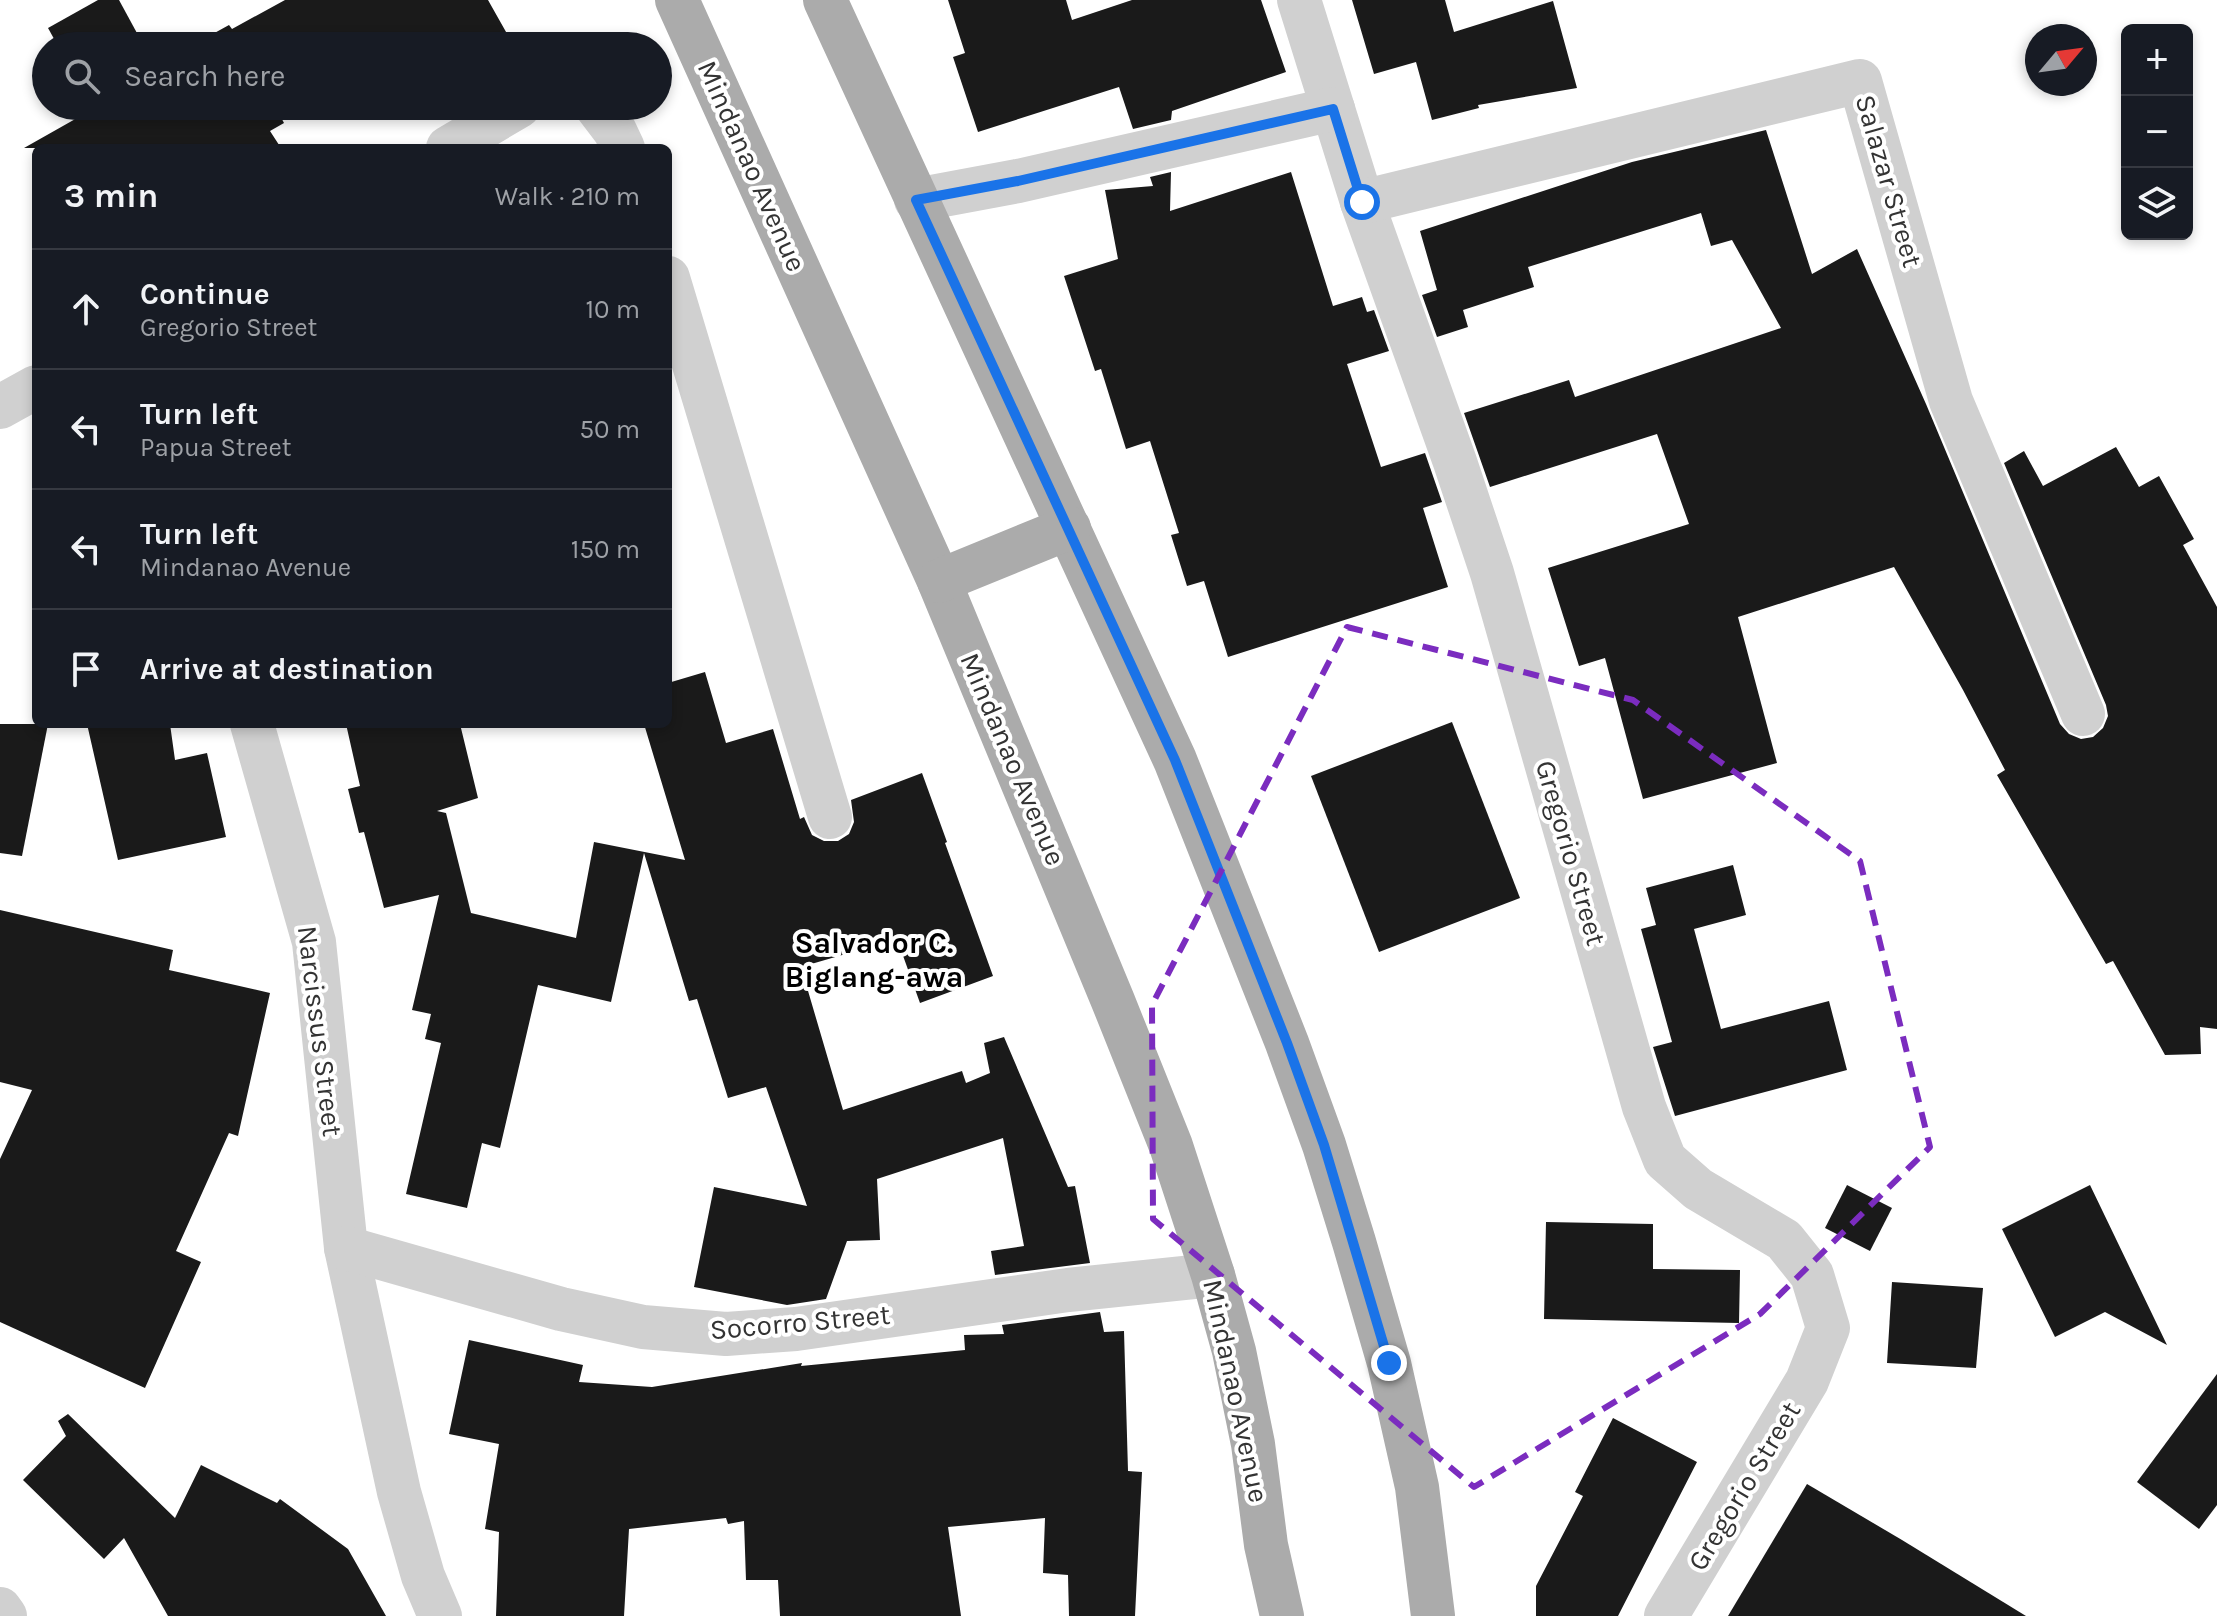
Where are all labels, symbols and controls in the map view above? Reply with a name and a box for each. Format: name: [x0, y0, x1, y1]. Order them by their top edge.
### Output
north arrow: [2025, 24, 2097, 96]
map controls: [2121, 24, 2193, 240]
button: +: [2121, 24, 2193, 96]
search box: [32, 32, 672, 120]
icon: search: [60, 54, 104, 98]
street label: Mindanao Avenue: [691, 55, 813, 277]
text: Search here: [124, 58, 285, 94]
street label: Salazar Street: [1849, 91, 1929, 271]
button: −: [2121, 96, 2193, 168]
button: layers: [2121, 168, 2193, 240]
text: 3 min: [64, 176, 158, 216]
text: Walk · 210 m: [495, 181, 640, 212]
route start: [1344, 184, 1380, 220]
text: Continue: [140, 276, 270, 312]
icon: ahead: [64, 287, 108, 331]
text: 10 m: [585, 294, 640, 325]
text: Gregorio Street: [140, 312, 317, 343]
text: Turn left: [140, 396, 258, 432]
icon: left: [64, 407, 108, 451]
text: 50 m: [579, 414, 640, 445]
text: Papua Street: [140, 432, 292, 463]
text: Turn left: [140, 516, 258, 552]
icon: left: [64, 527, 108, 571]
text: 150 m: [571, 534, 640, 565]
text: Mindanao Avenue: [140, 552, 351, 583]
icon: arrive: [64, 647, 108, 691]
street label: Mindanao Avenue: [953, 648, 1073, 870]
text: Arrive at destination: [140, 651, 434, 687]
street label: Gregorio Street: [1529, 757, 1613, 949]
street label: Narcissus Street: [291, 924, 349, 1138]
district label: Salvador C. Biglang-awa: [785, 925, 963, 995]
street label: Mindanao Avenue: [1196, 1276, 1276, 1506]
street label: Socorro Street: [708, 1298, 892, 1346]
route end: [1371, 1345, 1407, 1381]
street label: Gregorio Street: [1681, 1396, 1807, 1576]

